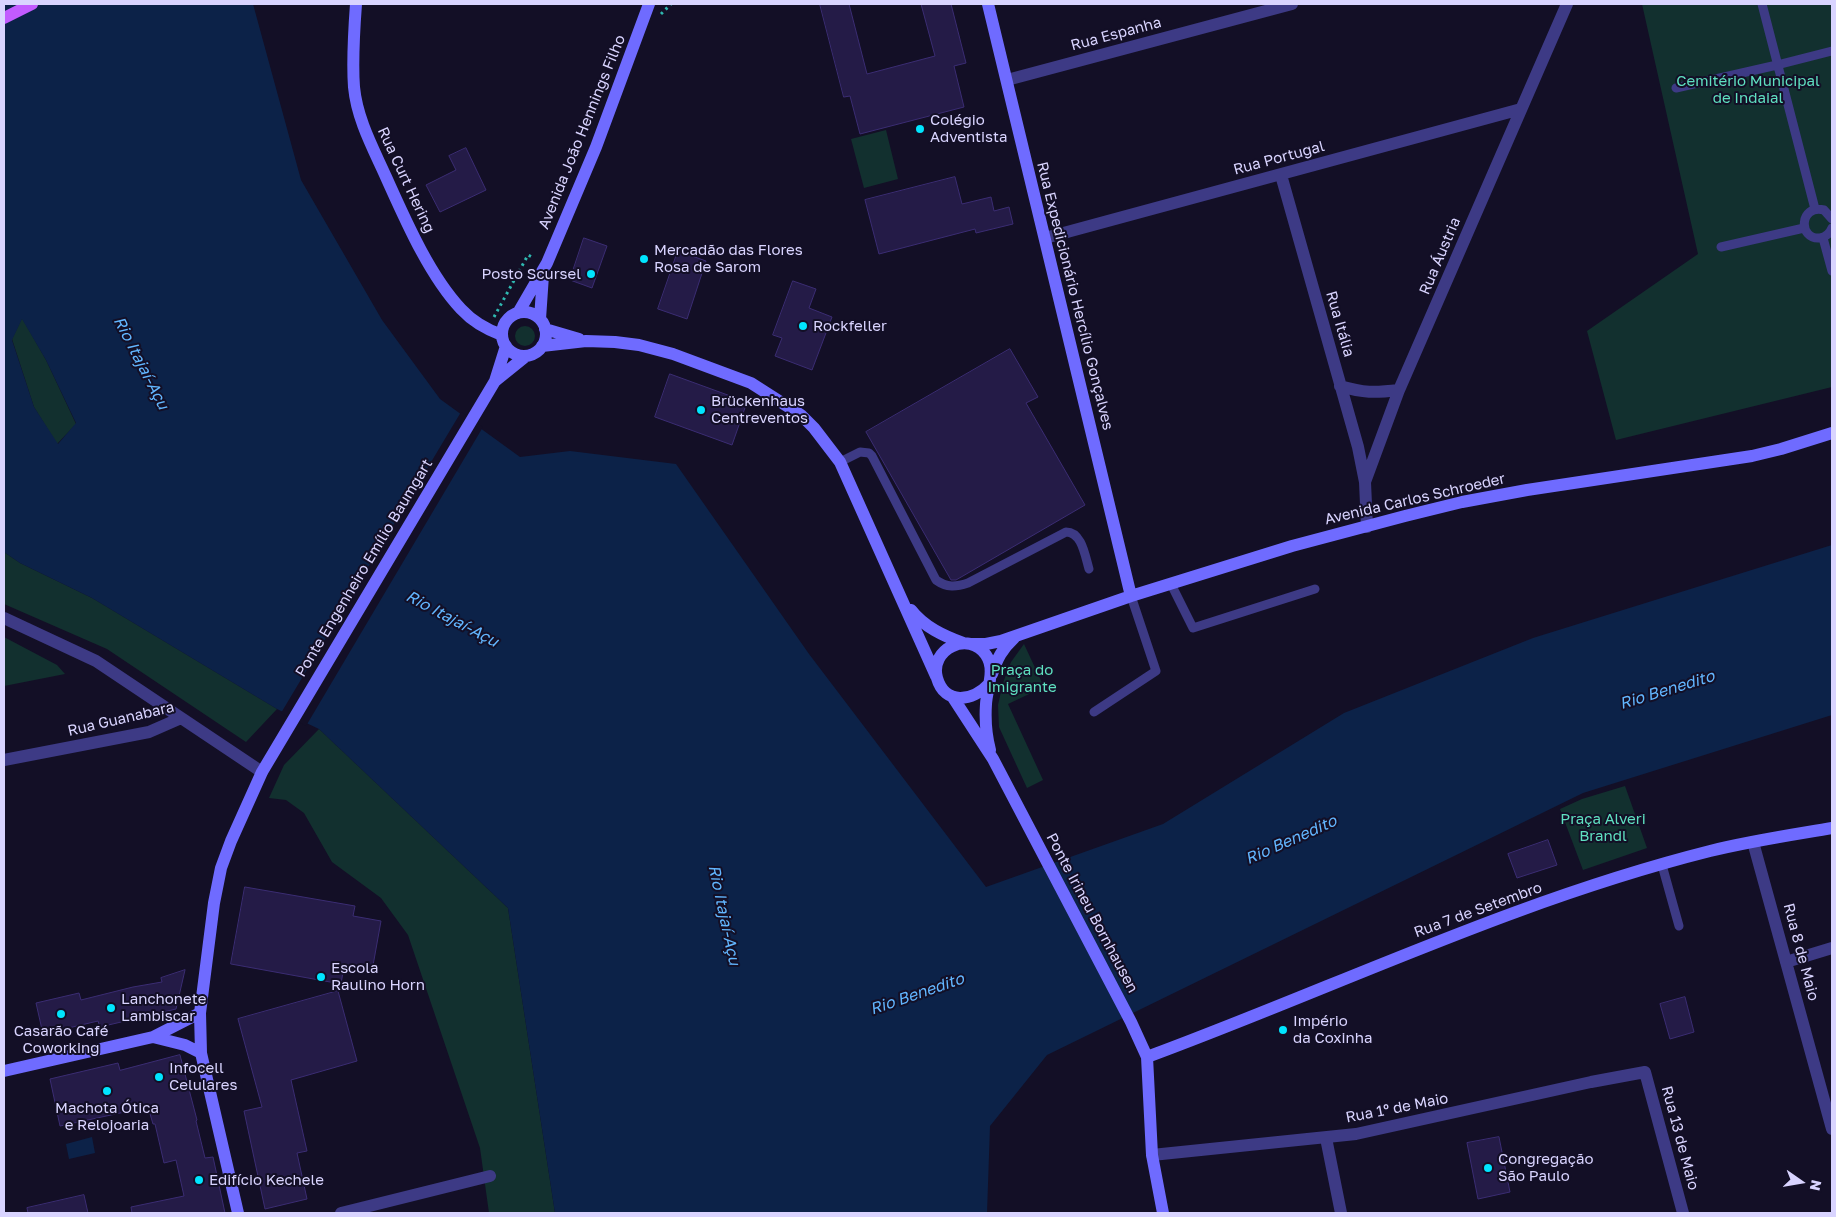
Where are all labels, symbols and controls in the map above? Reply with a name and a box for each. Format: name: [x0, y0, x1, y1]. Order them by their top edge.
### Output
street label: Rua Espanha: [1069, 13, 1163, 55]
street label: Avenida João Hennings Filho: [535, 32, 629, 232]
park label: Cemitério Municipal de Indaial: [1676, 72, 1820, 107]
place label: Colégio Adventista: [930, 111, 1007, 146]
marker: Colégio Adventista: [914, 123, 926, 135]
street label: Rua Curt Hering: [374, 124, 438, 236]
street label: Rua Portugal: [1231, 137, 1327, 179]
street label: Rua Expedicionário Hercílio Gonçalves: [1033, 160, 1117, 432]
street label: Rua Áustria: [1416, 215, 1464, 297]
place label: Mercadão das Flores Rosa de Sarom: [654, 241, 803, 276]
marker: Mercadão das Flores Rosa de Sarom: [638, 253, 650, 265]
place label: Posto Scursel: [481, 265, 581, 283]
marker: Posto Scursel: [585, 268, 597, 280]
street label: Rua Itália: [1322, 289, 1358, 359]
water label: Rio Itajaí-Açu: [109, 313, 173, 413]
place label: Rockfeller: [813, 317, 887, 335]
marker: Rockfeller: [797, 320, 809, 332]
place label: Brückenhaus Centreventos: [711, 392, 808, 427]
marker: Brückenhaus Centreventos: [695, 404, 707, 416]
street label: Ponte Engenheiro Emílio Baumgart: [292, 456, 436, 680]
street label: Avenida Carlos Schroeder: [1323, 469, 1507, 529]
water label: Rio Itajaí-Açu: [403, 587, 501, 651]
park label: Praça do Imigrante: [987, 661, 1057, 696]
water label: Rio Benedito: [1617, 666, 1717, 714]
street label: Rua Guanabara: [66, 698, 176, 740]
park label: Praça Alveri Brandl: [1560, 810, 1646, 845]
water label: Rio Benedito: [1242, 811, 1340, 869]
street label: Ponte Irineu Bornhausen: [1042, 830, 1142, 996]
water label: Rio Itajaí-Açu: [704, 863, 744, 967]
street label: Rua 7 de Setembro: [1412, 878, 1544, 942]
street label: Rua 8 de Maio: [1779, 901, 1823, 1003]
place label: Escola Raulino Horn: [331, 959, 425, 994]
water label: Rio Benedito: [868, 969, 966, 1019]
marker: Escola Raulino Horn: [315, 971, 327, 983]
place label: Lanchonete Lambiscar: [121, 990, 206, 1025]
marker: Lanchonete Lambiscar: [105, 1002, 117, 1014]
marker: Casarão Café Coworking: [55, 1008, 67, 1020]
place label: Império da Coxinha: [1293, 1012, 1373, 1047]
place label: Casarão Café Coworking: [14, 1022, 108, 1057]
marker: Império da Coxinha: [1277, 1024, 1289, 1036]
place label: Infocell Celulares: [169, 1059, 237, 1094]
marker: Infocell Celulares: [153, 1071, 165, 1083]
street label: Rua 13 de Maio: [1657, 1084, 1703, 1192]
marker: Machota Ótica e Relojoaria: [101, 1085, 113, 1097]
street label: Rua 1º de Maio: [1344, 1089, 1450, 1127]
place label: Machota Ótica e Relojoaria: [55, 1099, 159, 1134]
place label: Congregação São Paulo: [1498, 1150, 1593, 1185]
north arrow: [1776, 1157, 1826, 1207]
marker: Congregação São Paulo: [1482, 1162, 1494, 1174]
place label: Edifício Kechele: [209, 1171, 324, 1189]
marker: Edifício Kechele: [193, 1174, 205, 1186]
text: N: [1807, 1178, 1826, 1193]

